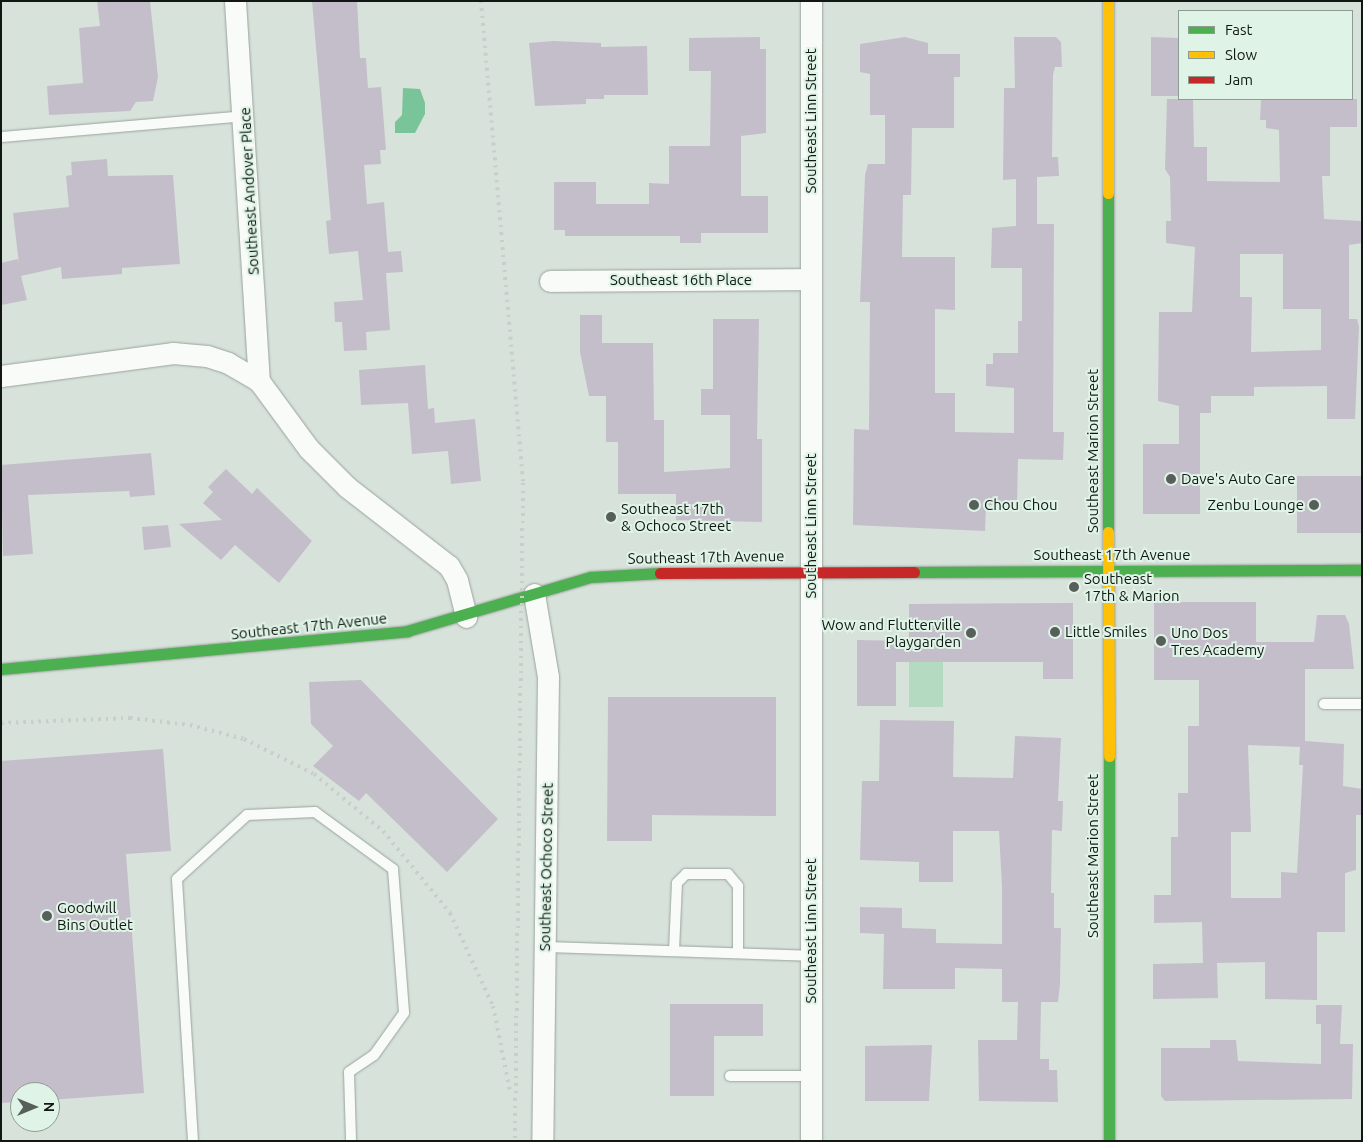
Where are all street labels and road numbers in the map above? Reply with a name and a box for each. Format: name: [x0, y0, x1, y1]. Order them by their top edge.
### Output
street label: Southeast Linn Street: [802, 48, 820, 194]
street label: Southeast Andover Place: [236, 107, 262, 275]
street label: Southeast 16th Place: [610, 271, 752, 289]
street label: Southeast Marion Street: [1084, 369, 1102, 533]
street label: Southeast Linn Street: [802, 453, 820, 599]
street label: Southeast 17th Avenue: [1034, 546, 1190, 564]
street label: Southeast 17th Avenue: [627, 547, 785, 567]
street label: Southeast 17th Avenue: [230, 609, 388, 643]
street label: Southeast Marion Street: [1084, 774, 1102, 938]
street label: Southeast Ochoco Street: [536, 783, 556, 951]
street label: Southeast Linn Street: [802, 858, 820, 1004]

